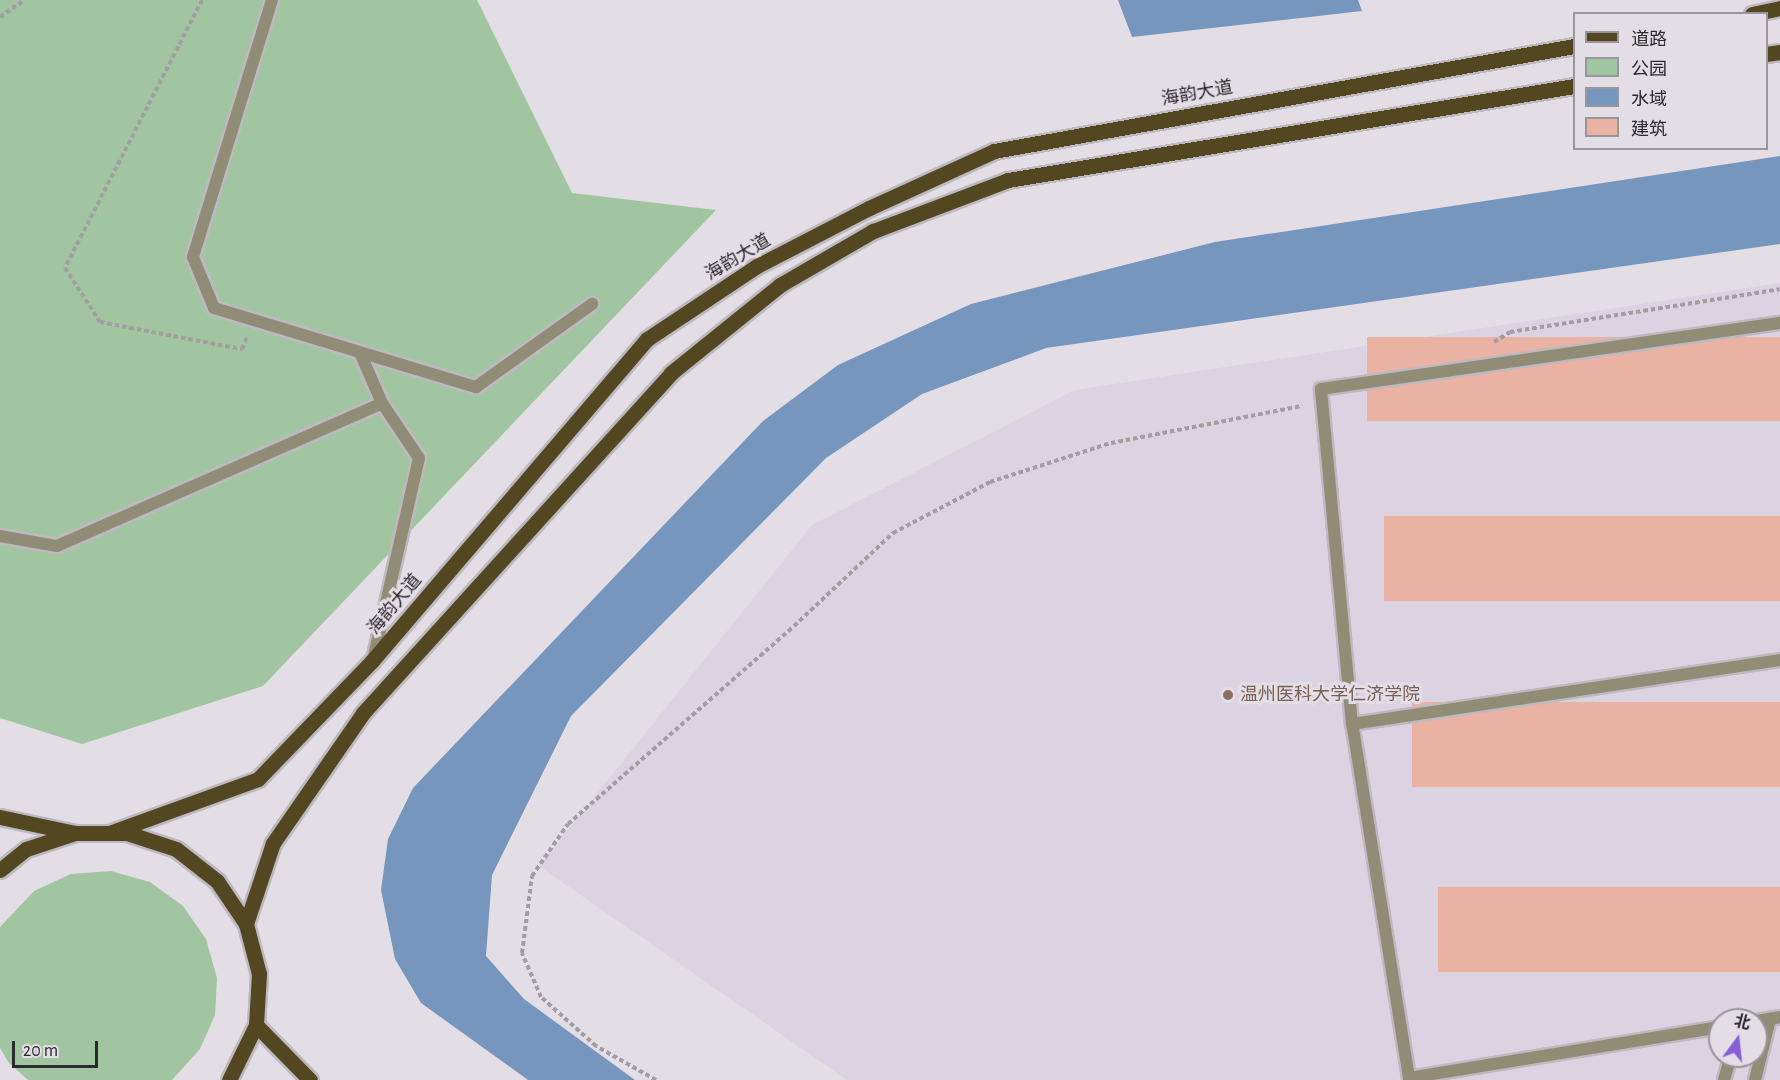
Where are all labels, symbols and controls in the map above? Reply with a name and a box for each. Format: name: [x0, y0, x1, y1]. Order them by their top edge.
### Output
legend: [1573, 12, 1768, 150]
text: 道路: [1631, 31, 1667, 49]
text: 公园: [1631, 61, 1667, 79]
street label: 海韵大道: [1160, 77, 1234, 111]
text: 水域: [1631, 91, 1667, 109]
text: 建筑: [1631, 121, 1667, 139]
street label: 海韵大道: [702, 230, 774, 286]
street label: 海韵大道: [364, 570, 426, 640]
place label: 温州医科大学仁济学院: [1240, 684, 1420, 706]
marker: 温州医科大学仁济学院: [1221, 688, 1235, 702]
north arrow: [1708, 1008, 1768, 1068]
text: 北: [1732, 1013, 1752, 1032]
scale bar: [15, 1029, 100, 1067]
text: 20 m: [23, 1042, 58, 1060]

